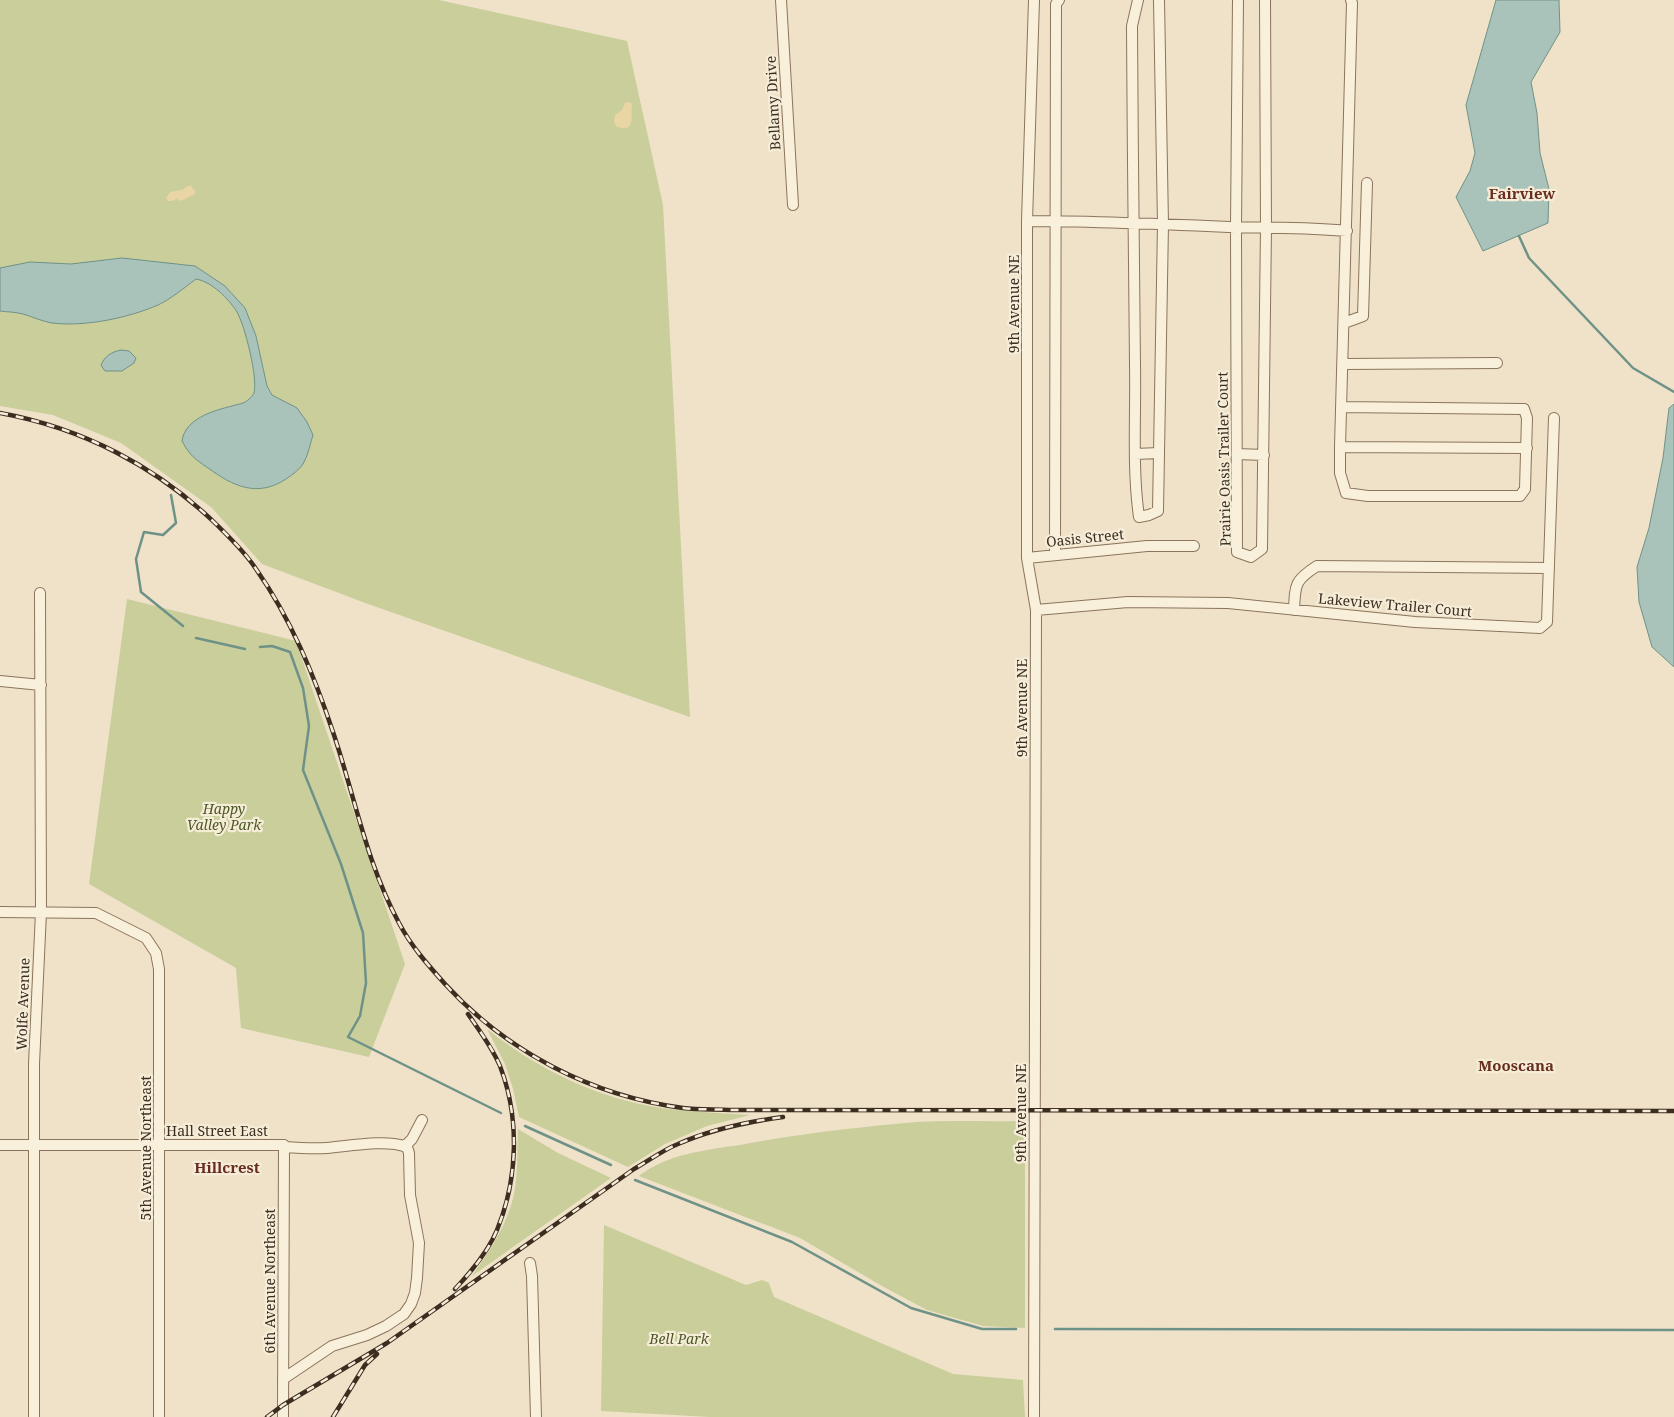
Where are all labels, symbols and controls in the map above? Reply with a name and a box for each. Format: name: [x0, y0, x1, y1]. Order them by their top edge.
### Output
street label: Bellamy Drive: [761, 55, 784, 151]
district label: Fairview: [1489, 183, 1555, 203]
street label: 9th Avenue NE: [1004, 255, 1023, 353]
street label: Prairie Oasis Trailer Court: [1212, 371, 1235, 547]
street label: Oasis Street: [1045, 524, 1125, 551]
street label: Lakeview Trailer Court: [1317, 588, 1473, 621]
street label: 9th Avenue NE: [1012, 659, 1031, 757]
park label: Happy Valley Park: [187, 799, 262, 834]
street label: Wolfe Avenue: [11, 957, 34, 1051]
district label: Mooscana: [1478, 1055, 1554, 1075]
street label: 9th Avenue NE: [1011, 1064, 1030, 1162]
street label: 5th Avenue Northeast: [136, 1076, 155, 1220]
street label: Hall Street East: [166, 1121, 268, 1140]
district label: Hillcrest: [194, 1157, 260, 1177]
street label: 6th Avenue Northeast: [260, 1209, 279, 1353]
park label: Bell Park: [648, 1329, 710, 1348]

